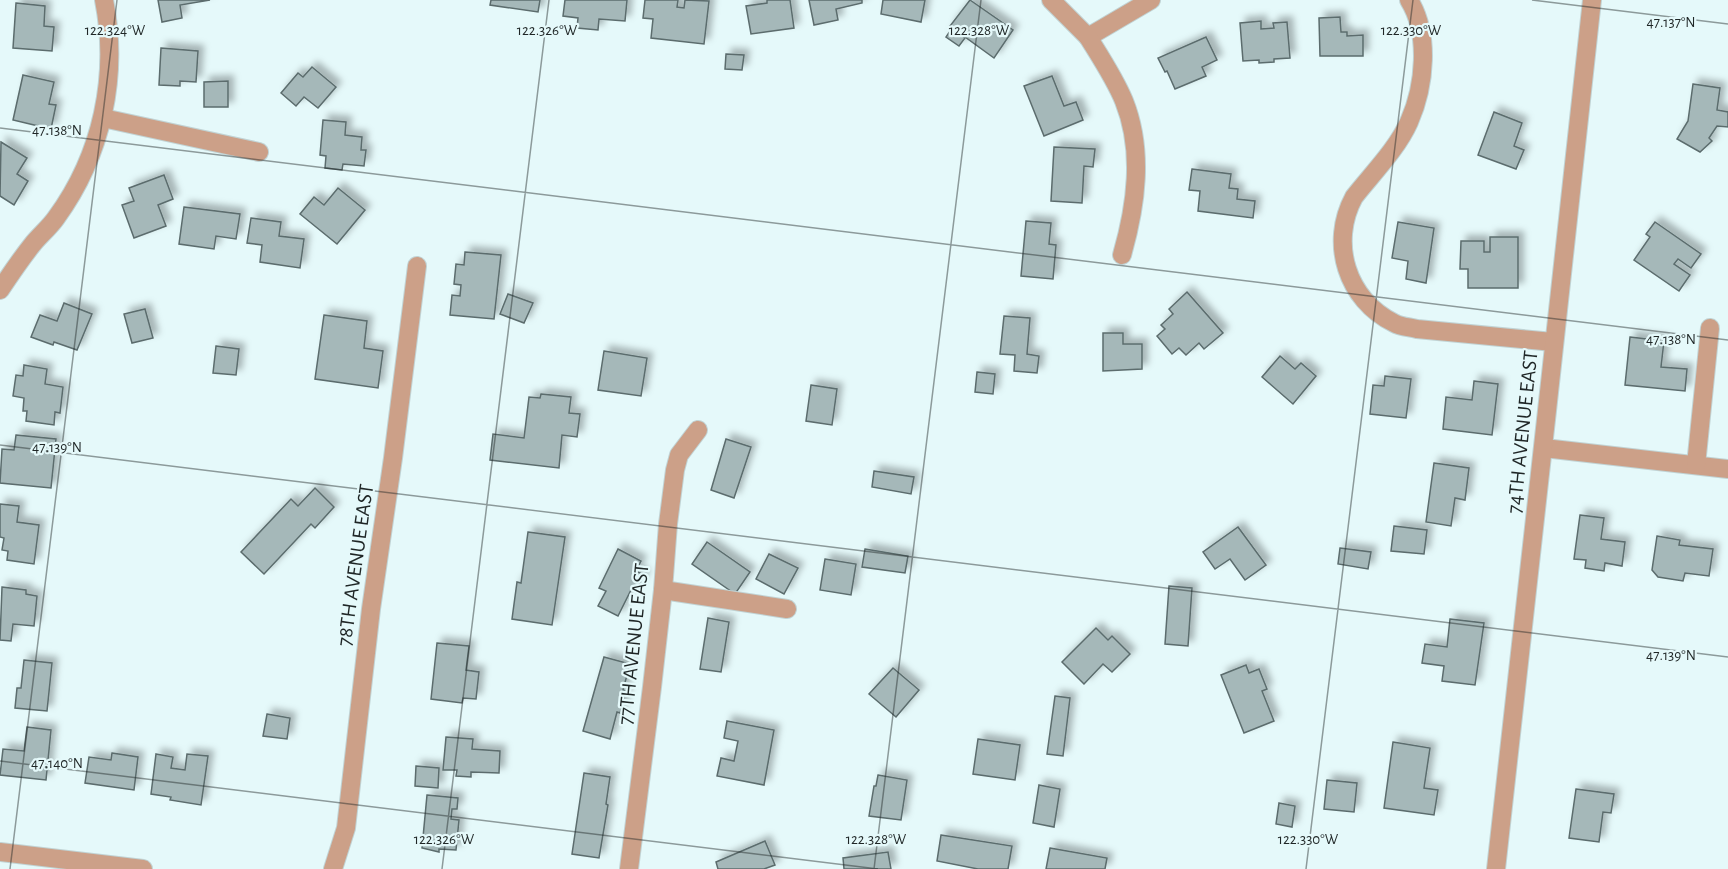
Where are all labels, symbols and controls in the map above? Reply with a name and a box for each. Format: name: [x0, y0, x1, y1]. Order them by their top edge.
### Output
text: 47.137°N: [1646, 15, 1696, 30]
text: 122.324°W: [85, 23, 146, 38]
text: 122.326°W: [517, 23, 578, 38]
text: 122.328°W: [949, 23, 1010, 38]
text: 122.330°W: [1381, 23, 1442, 38]
text: 47.138°N: [32, 123, 82, 138]
text: 47.138°N: [1646, 332, 1696, 347]
street label: 74TH AVENUE EAST: [1503, 349, 1542, 515]
text: 47.139°N: [32, 440, 82, 455]
street label: 78TH AVENUE EAST: [334, 483, 377, 648]
street label: 77TH AVENUE EAST: [615, 562, 652, 726]
text: 47.139°N: [1646, 648, 1696, 663]
text: 47.140°N: [31, 756, 83, 771]
text: 122.326°W: [414, 832, 475, 847]
text: 122.328°W: [846, 832, 907, 847]
text: 122.330°W: [1278, 832, 1339, 847]

